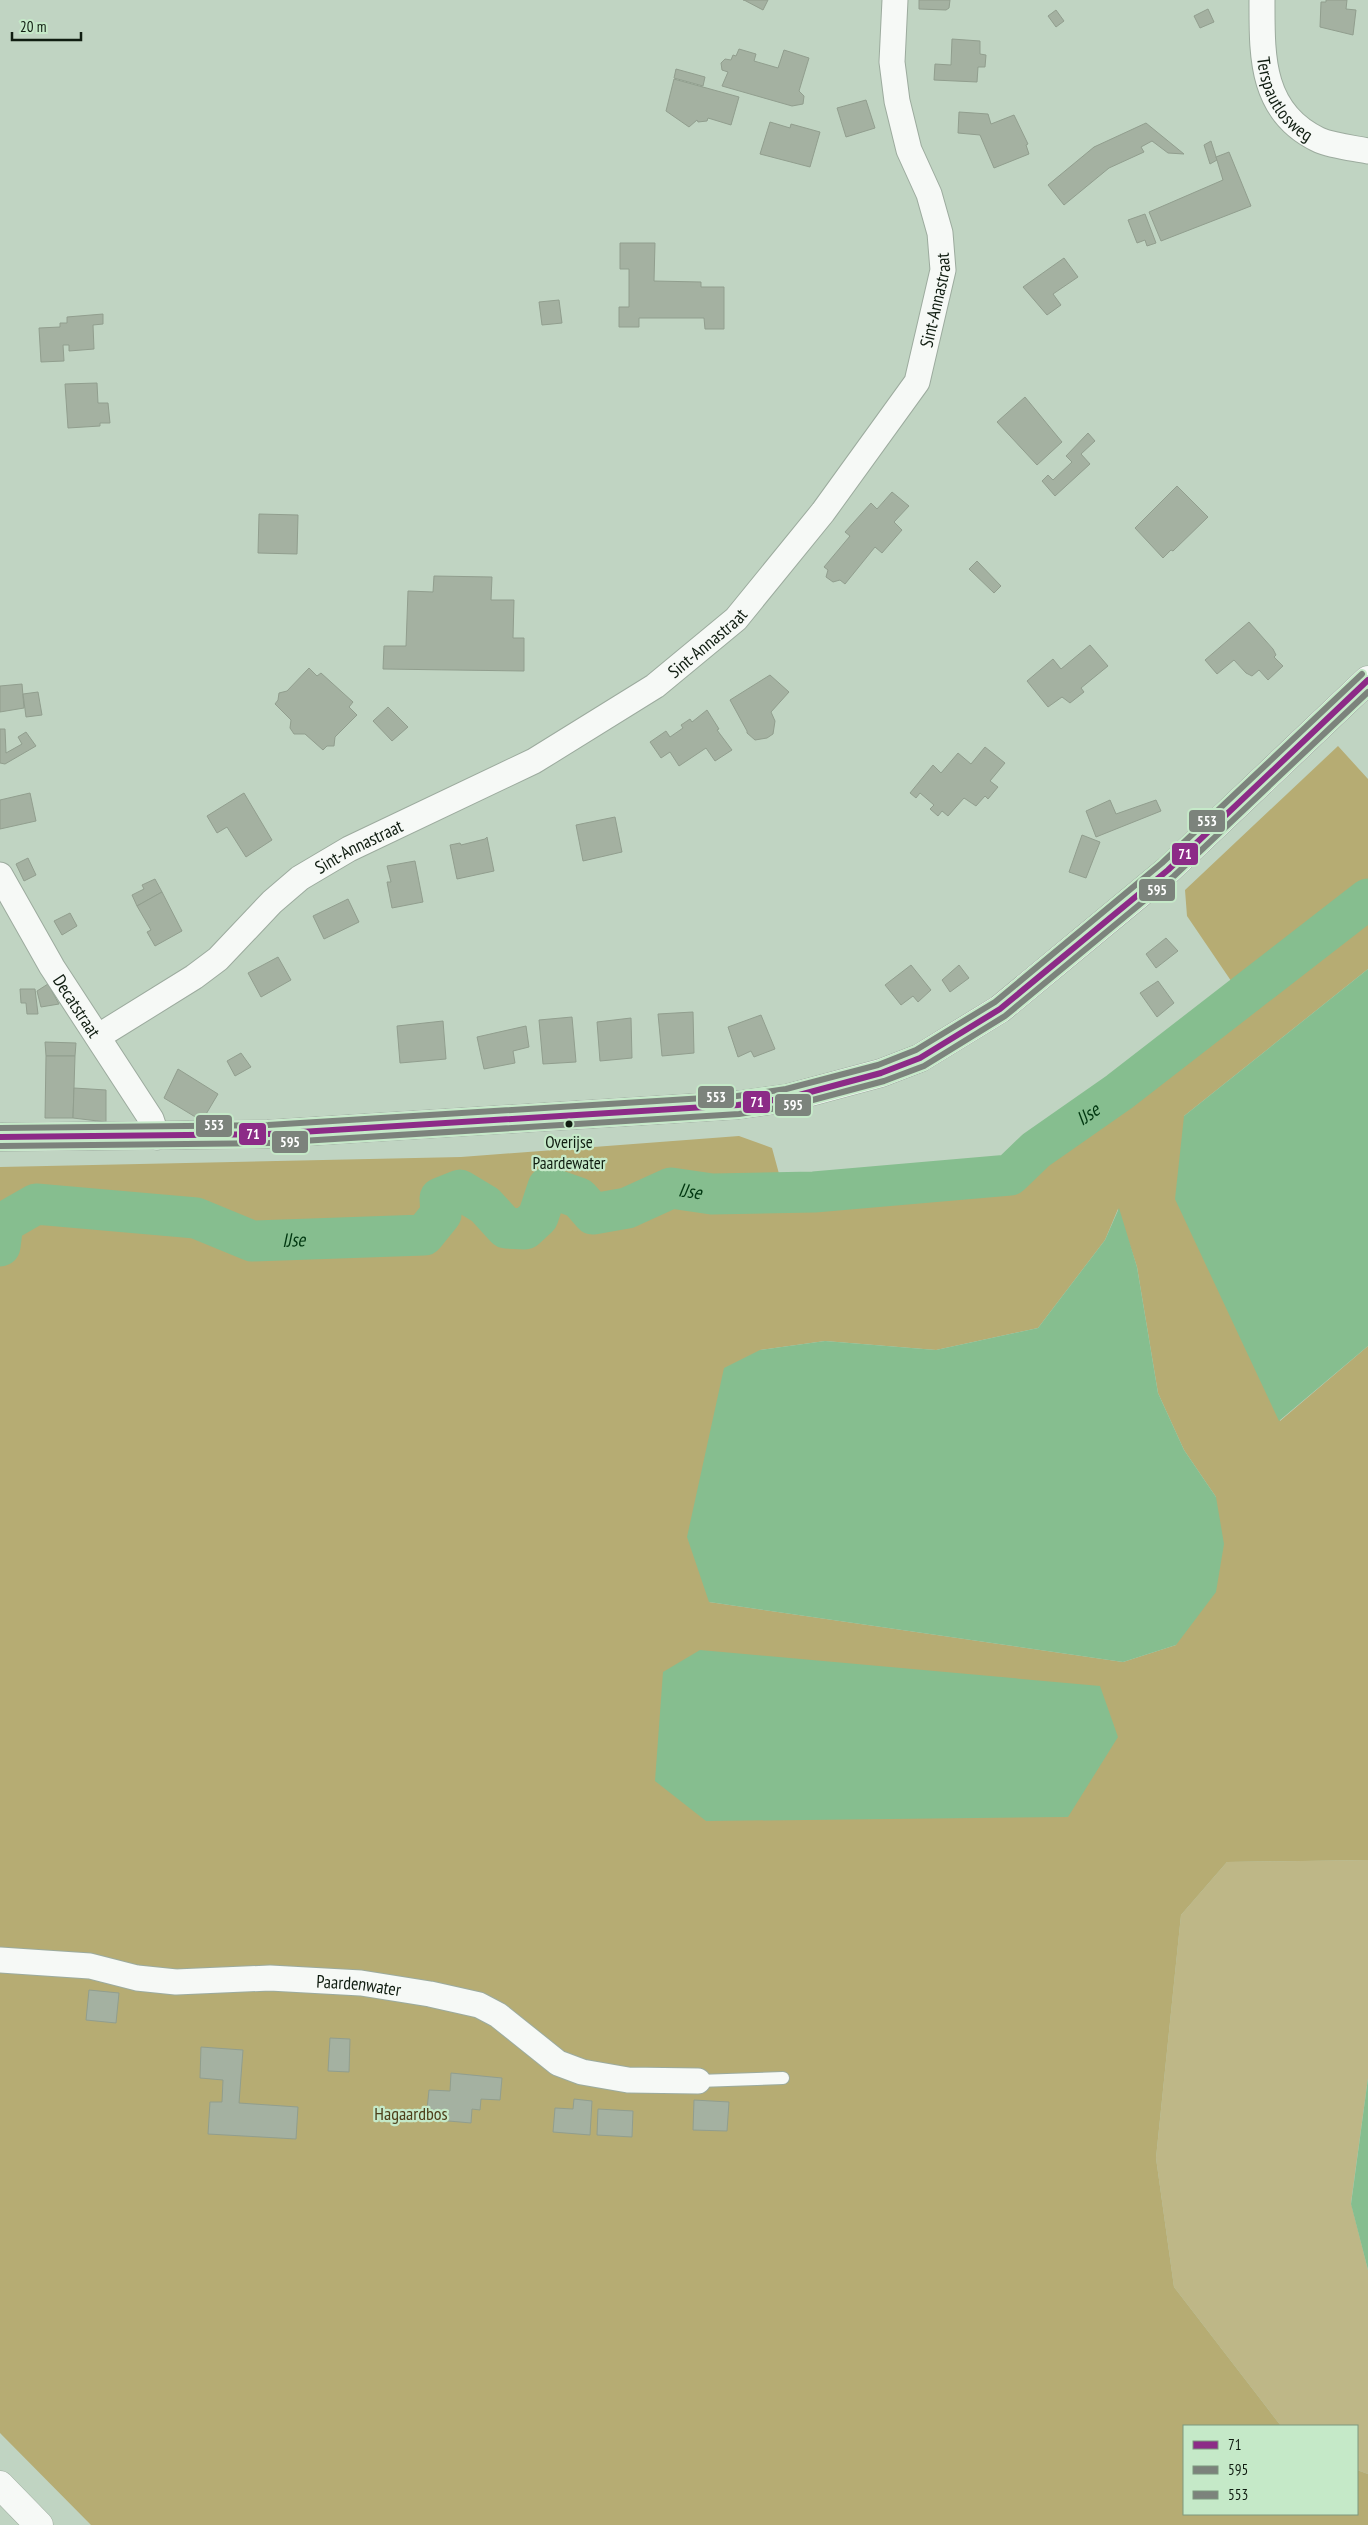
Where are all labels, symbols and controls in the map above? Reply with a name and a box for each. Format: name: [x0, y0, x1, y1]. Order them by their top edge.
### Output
scale bar: [12, 10, 81, 42]
text: 20 m: [20, 17, 46, 36]
street label: Terspautlosweg: [1253, 55, 1317, 146]
street label: Sint-Annastraat: [914, 252, 955, 349]
street label: Sint-Annastraat: [663, 604, 752, 682]
line badge: 553: [1188, 809, 1226, 833]
text: 553: [1197, 812, 1217, 830]
street label: Sint-Annastraat: [310, 814, 406, 878]
line badge: 71: [1171, 842, 1199, 866]
text: 71: [1178, 845, 1192, 863]
line badge: 595: [1138, 878, 1176, 902]
text: 595: [1147, 881, 1167, 899]
street label: Decatstraat: [48, 970, 106, 1042]
line badge: 553: [697, 1085, 735, 1109]
text: 553: [706, 1088, 726, 1106]
line badge: 71: [742, 1090, 771, 1114]
text: 71: [750, 1093, 764, 1111]
line badge: 595: [774, 1093, 812, 1117]
text: 595: [783, 1096, 803, 1114]
water label: IJse: [1071, 1097, 1105, 1130]
line badge: 553: [195, 1114, 233, 1138]
text: 553: [204, 1116, 224, 1134]
marker: Overijse Paardewater: [564, 1119, 574, 1129]
line badge: 71: [238, 1122, 267, 1146]
text: 71: [246, 1125, 260, 1143]
line badge: 595: [271, 1130, 309, 1154]
place label: Overijse Paardewater: [533, 1131, 606, 1174]
text: 595: [280, 1133, 300, 1151]
water label: IJse: [677, 1177, 704, 1205]
water label: IJse: [281, 1227, 307, 1252]
street label: Paardenwater: [316, 1969, 403, 2001]
park label: Hagaardbos: [374, 2102, 448, 2125]
legend: [1183, 2425, 1358, 2515]
text: 71: [1228, 2435, 1242, 2454]
text: 595: [1228, 2460, 1248, 2479]
text: 553: [1228, 2485, 1248, 2504]

